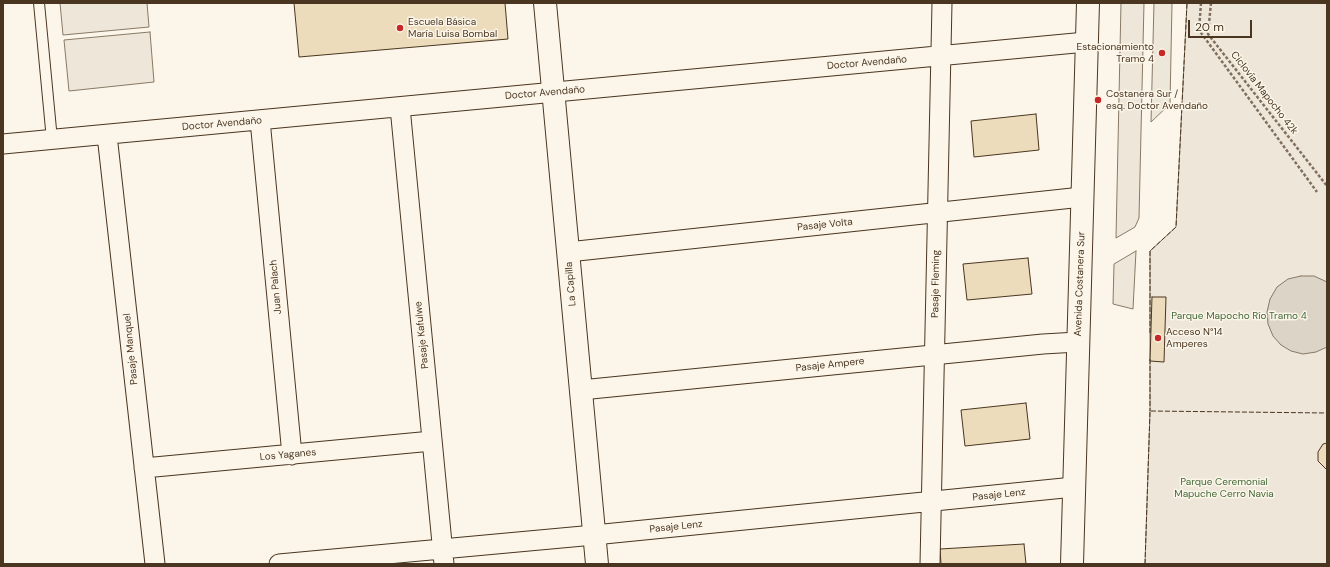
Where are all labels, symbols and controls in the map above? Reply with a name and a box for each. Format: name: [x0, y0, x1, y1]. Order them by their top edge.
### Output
scale bar: [1190, 12, 1254, 38]
place label: Escuela Básica María Luisa Bombal: [408, 16, 497, 40]
text: 20 m: [1195, 19, 1224, 35]
marker: Escuela Básica María Luisa Bombal: [395, 23, 405, 33]
place label: Estacionamiento Tramo 4: [1077, 41, 1154, 64]
marker: Estacionamiento Tramo 4: [1157, 48, 1167, 58]
street label: Ciclovía Mapocho 42k: [1228, 49, 1300, 137]
street label: Doctor Avendaño: [826, 54, 908, 72]
street label: Doctor Avendaño: [504, 84, 586, 102]
place label: Costanera Sur / esq. Doctor Avendaño: [1106, 88, 1208, 112]
marker: Costanera Sur / esq. Doctor Avendaño: [1093, 95, 1103, 105]
street label: Doctor Avendaño: [181, 115, 263, 133]
street label: Pasaje Volta: [797, 216, 853, 234]
street label: Avenida Costanera Sur: [1072, 231, 1088, 337]
street label: Pasaje Fleming: [929, 250, 943, 318]
street label: Juan Palach: [268, 259, 284, 315]
street label: La Capilla: [563, 261, 579, 307]
street label: Pasaje Kafulwe: [412, 301, 432, 369]
park label: Parque Mapocho Río Tramo 4: [1171, 310, 1307, 322]
street label: Pasaje Manquel: [121, 313, 141, 385]
place label: Acceso N°14 Amperes: [1166, 326, 1223, 350]
marker: Acceso N°14 Amperes: [1153, 333, 1163, 343]
street label: Pasaje Ampere: [795, 355, 865, 375]
street label: Los Yaganes: [259, 447, 317, 463]
park label: Parque Ceremonial Mapuche Cerro Navia: [1174, 476, 1274, 500]
street label: Pasaje Lenz: [972, 486, 1026, 504]
street label: Pasaje Lenz: [649, 518, 703, 536]

